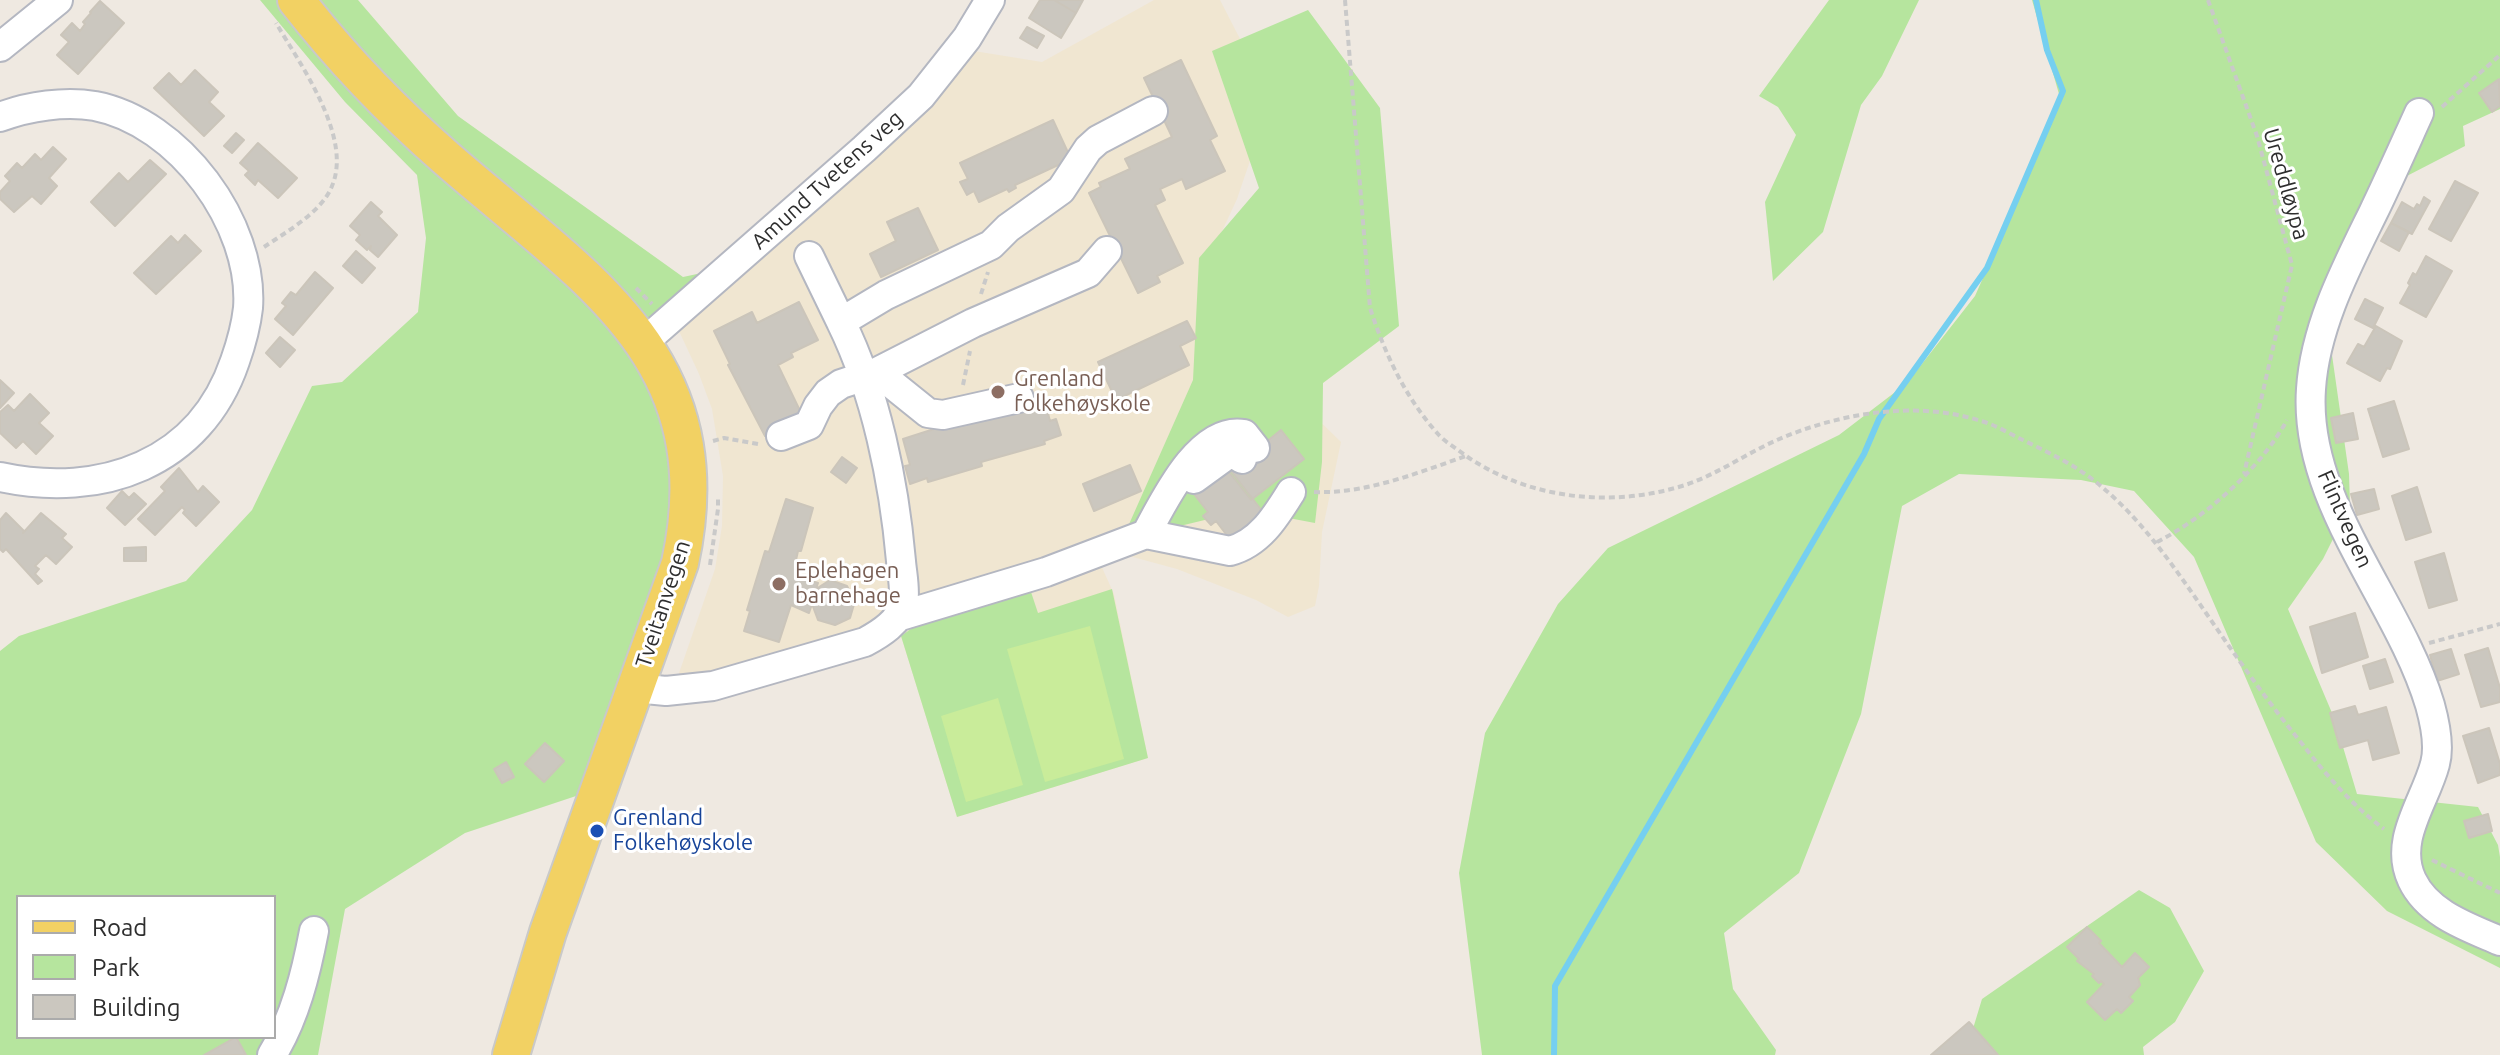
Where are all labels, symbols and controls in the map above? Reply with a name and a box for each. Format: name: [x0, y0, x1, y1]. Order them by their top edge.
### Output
street label: Amund Tvetens veg: [746, 105, 908, 255]
street label: Ureddløypa: [2258, 125, 2314, 243]
place label: Grenland folkehøyskole: [1014, 366, 1151, 418]
marker: Grenland folkehøyskole: [989, 383, 1007, 401]
street label: Flintvegen: [2312, 466, 2378, 572]
street label: Tveitanvegen: [630, 537, 696, 671]
place label: Eplehagen barnehage: [795, 558, 901, 610]
marker: Eplehagen barnehage: [770, 575, 788, 593]
place label: Grenland Folkehøyskole: [613, 805, 753, 856]
marker: Grenland Folkehøyskole: [588, 822, 606, 840]
legend: [16, 895, 276, 1039]
text: Road: [92, 914, 147, 941]
text: Park: [92, 954, 140, 981]
text: Building: [92, 994, 180, 1021]

